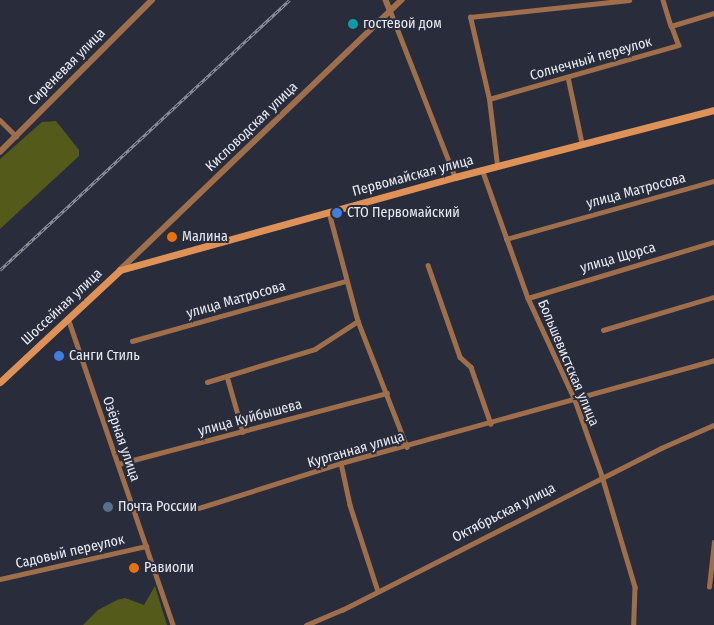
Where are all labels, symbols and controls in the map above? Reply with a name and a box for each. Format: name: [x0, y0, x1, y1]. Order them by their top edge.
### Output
place label: гостевой дом: [363, 16, 442, 32]
marker: гостевой дом: [347, 18, 359, 30]
street label: Сиреневая улица: [25, 25, 109, 109]
street label: Солнечный переулок: [528, 34, 654, 84]
street label: Кисловодская улица: [203, 79, 301, 175]
street label: Первомайская улица: [351, 152, 475, 200]
street label: улица Матросова: [584, 170, 688, 212]
place label: СТО Первомайский: [347, 205, 460, 221]
marker: СТО Первомайский: [331, 207, 343, 219]
place label: Малина: [182, 229, 228, 245]
marker: Малина: [166, 231, 178, 243]
street label: улица Щорса: [578, 239, 658, 277]
street label: Шоссейная улица: [18, 265, 106, 349]
street label: улица Матросова: [185, 278, 287, 322]
street label: Большевистская улица: [534, 297, 602, 429]
place label: Санги Стиль: [69, 348, 140, 364]
marker: Санги Стиль: [53, 350, 65, 362]
street label: Озёрная улица: [99, 394, 143, 484]
street label: улица Куйбышева: [196, 396, 304, 440]
street label: Курганная улица: [306, 428, 406, 472]
street label: Октябрьская улица: [450, 480, 558, 546]
place label: Почта России: [118, 499, 197, 515]
marker: Почта России: [102, 501, 114, 513]
street label: Садовый переулок: [14, 531, 126, 573]
place label: Равиоли: [144, 560, 194, 576]
marker: Равиоли: [128, 562, 140, 574]

